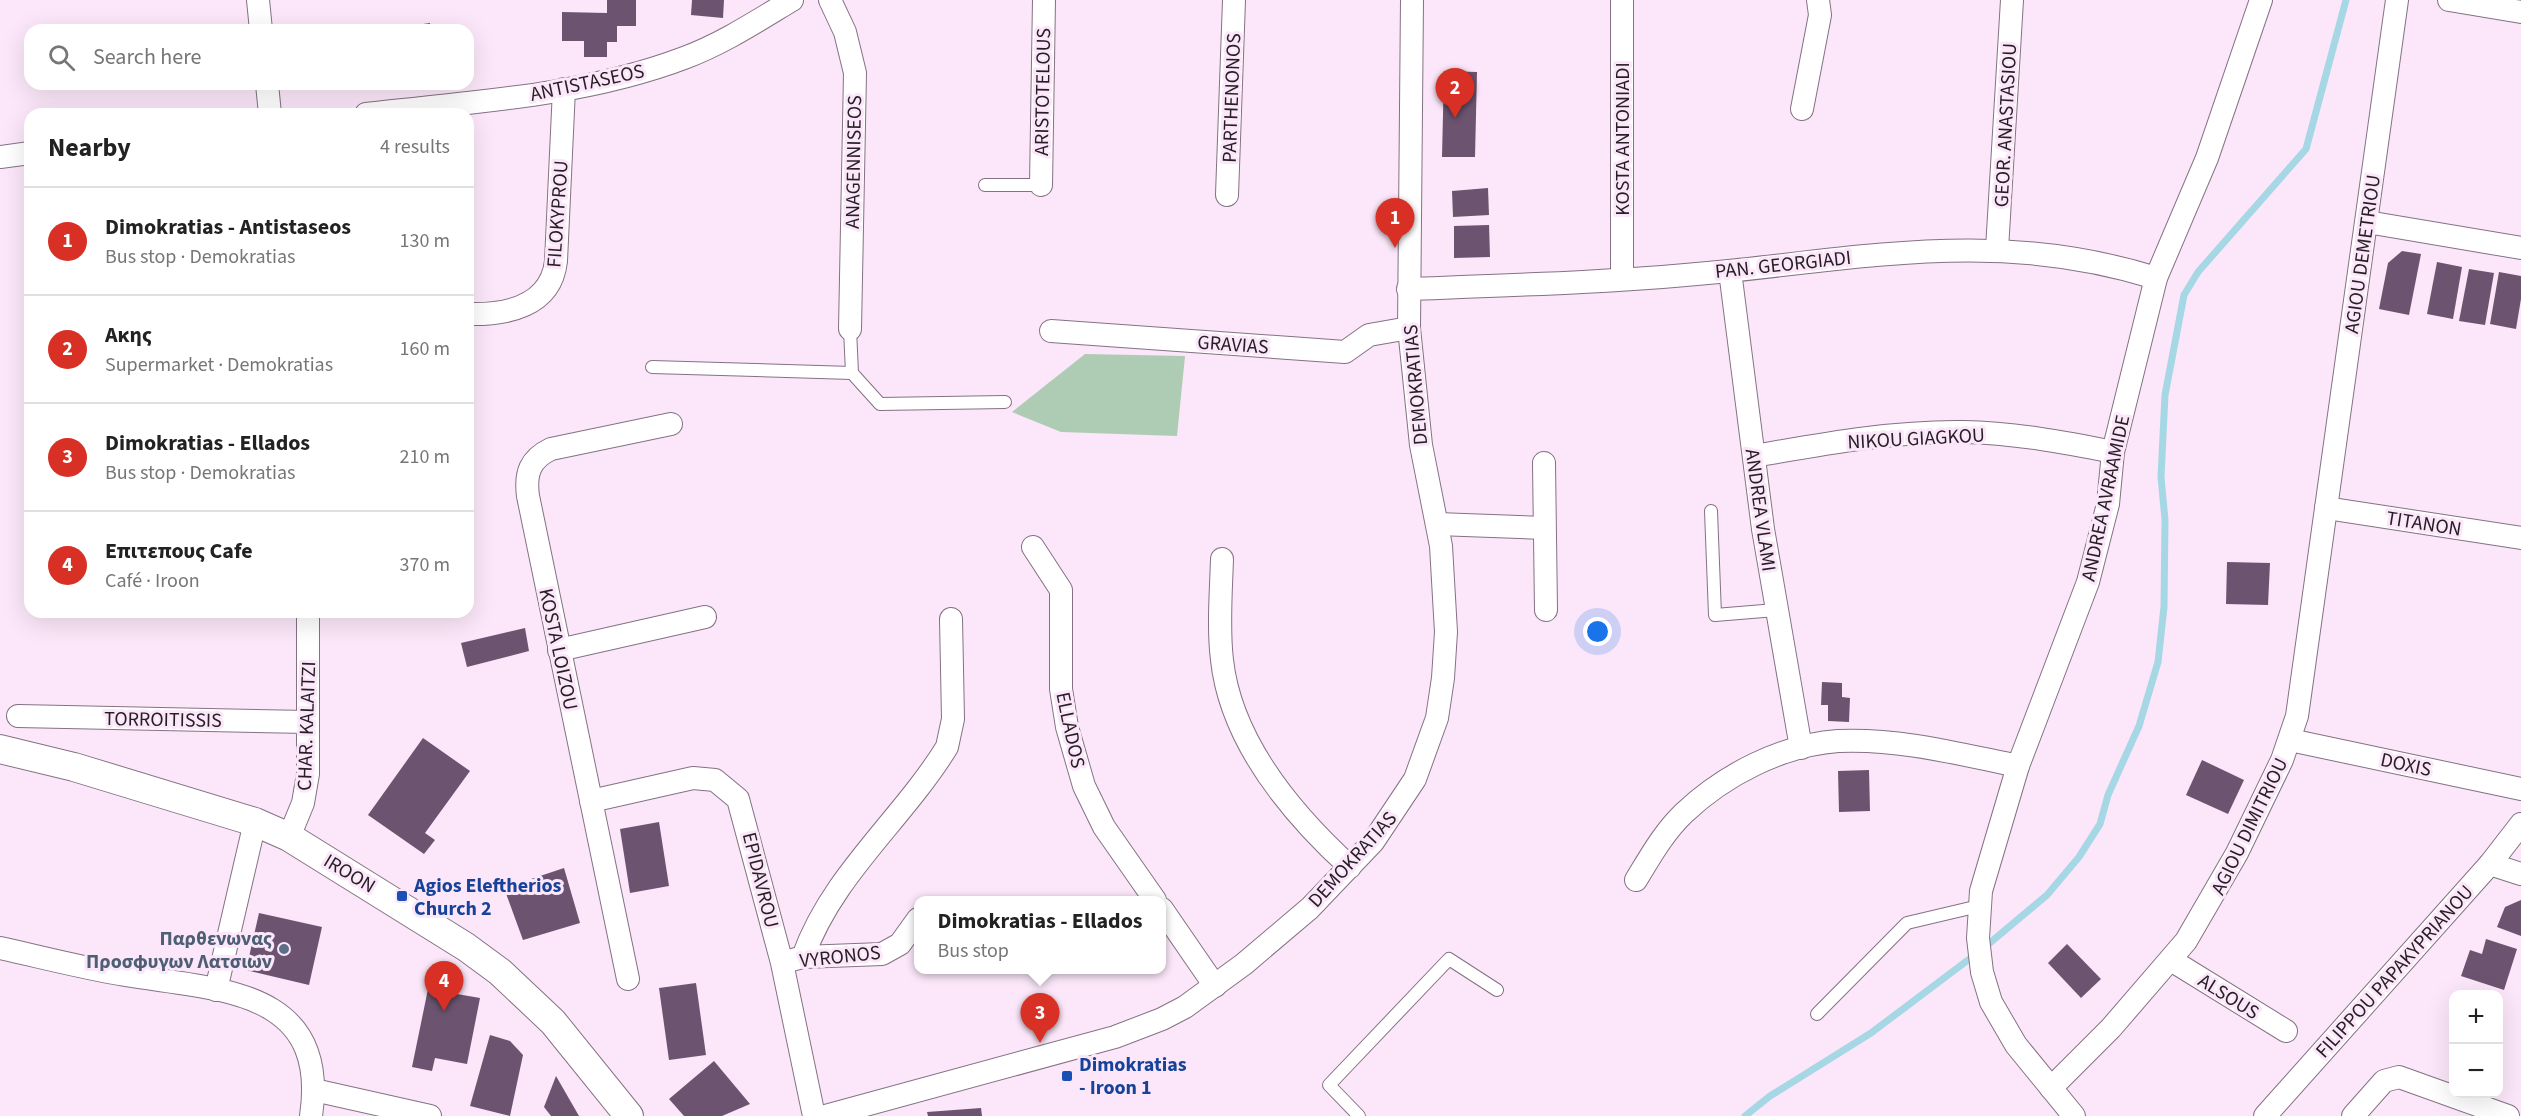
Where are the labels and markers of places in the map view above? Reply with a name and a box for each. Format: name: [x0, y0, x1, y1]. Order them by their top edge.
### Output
pin: 2: [1436, 68, 1474, 118]
pin: 1: [1376, 198, 1414, 248]
place label: Agios Eleftherios Church 2: [413, 872, 561, 923]
marker: Agios Eleftherios Church 2: [395, 889, 409, 903]
place label: Παρθενωνας Προσφυγων Λατσιων: [86, 925, 273, 976]
marker: Παρθενωνας Προσφυγων Λατσιων: [277, 942, 291, 956]
pin: 4: [424, 962, 464, 1011]
pin: 3: [1020, 994, 1060, 1043]
place label: Dimokratias - Iroon 1: [1079, 1051, 1187, 1102]
marker: Dimokratias - Iroon 1: [1060, 1069, 1074, 1083]

